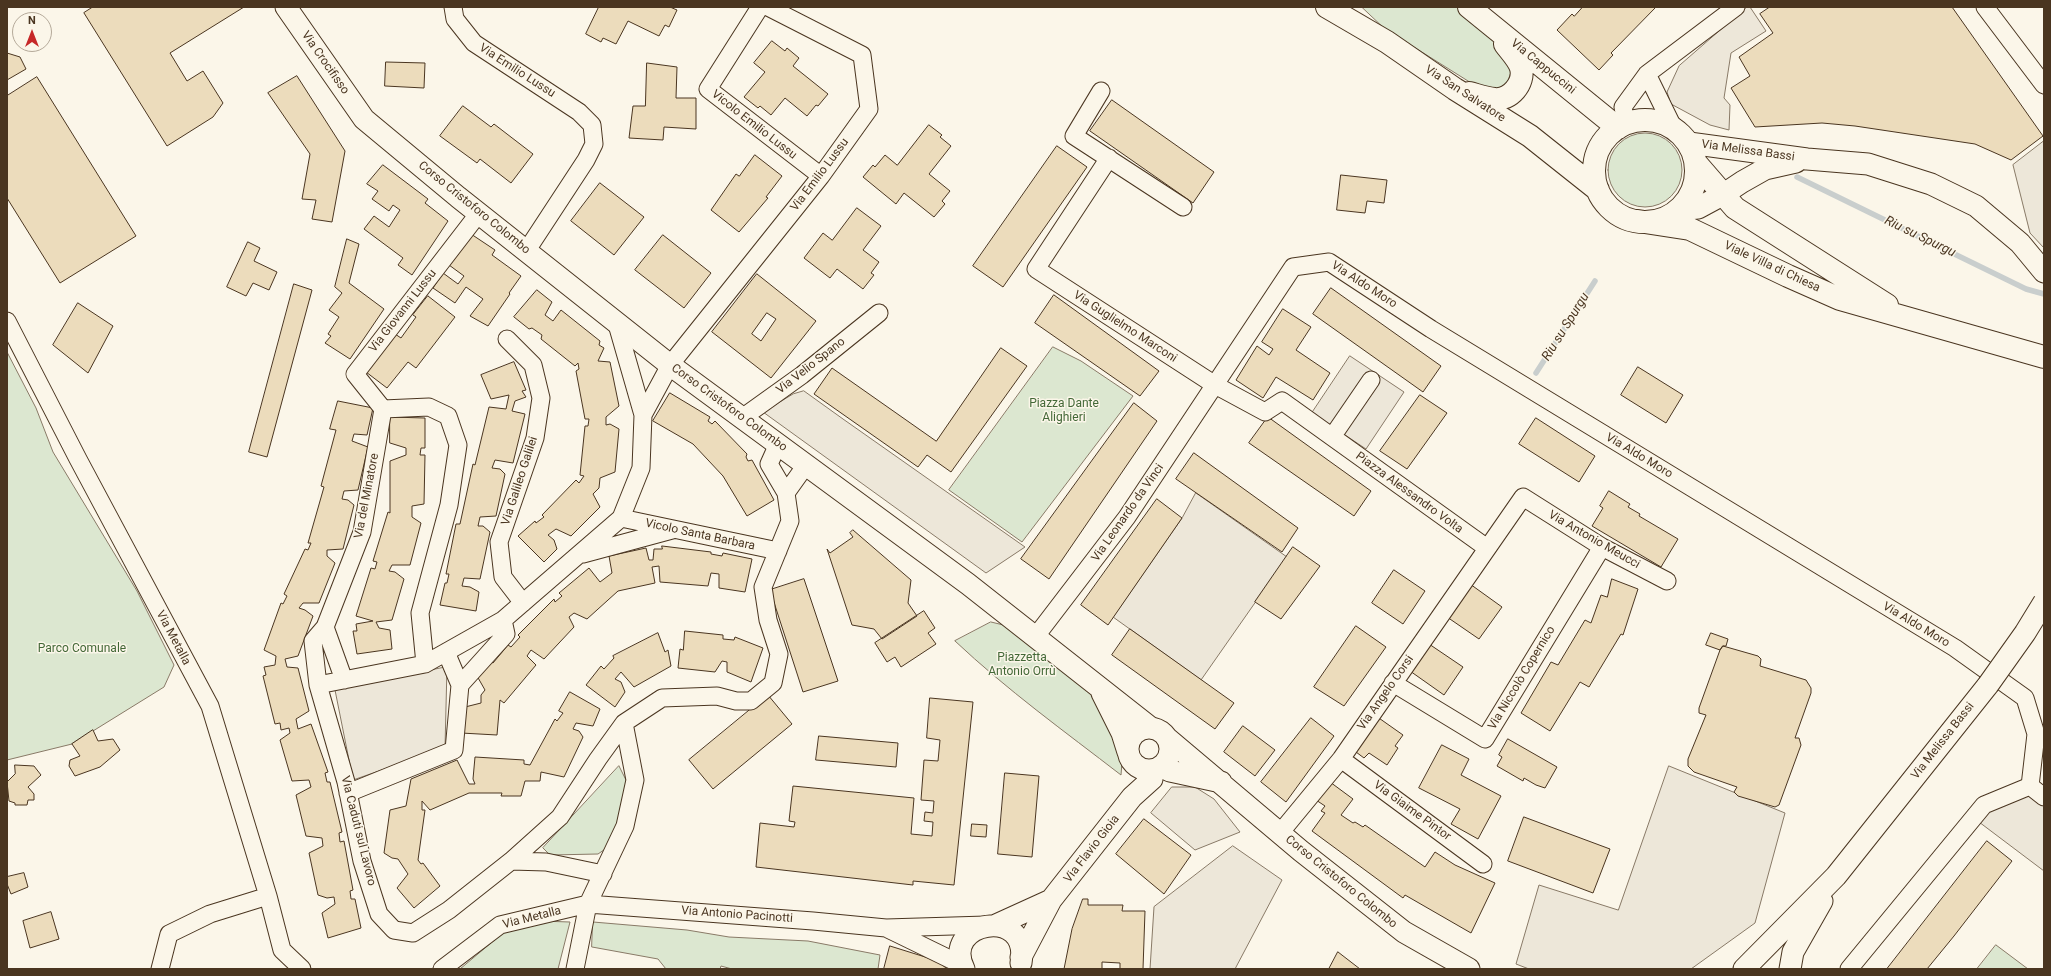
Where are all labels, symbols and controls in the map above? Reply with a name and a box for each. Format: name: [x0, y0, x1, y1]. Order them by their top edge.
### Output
north arrow: [12, 12, 52, 52]
text: N: [28, 14, 36, 27]
street label: Via Crocifisso: [298, 29, 352, 97]
street label: Via Cappuccini: [1508, 36, 1578, 98]
street label: Via Emilio Lussu: [476, 41, 558, 101]
street label: Via San Salvatore: [1422, 63, 1508, 125]
street label: Vicolo Emilio Lussu: [709, 87, 799, 163]
street label: Via Emilio Lussu: [788, 136, 852, 214]
street label: Via Melissa Bassi: [1700, 137, 1796, 165]
street label: Corso Cristoforo Colombo: [415, 158, 533, 258]
water label: Riu su Spurgu: [1882, 213, 1958, 261]
street label: Viale Villa di Chiesa: [1722, 238, 1822, 296]
street label: Via Aldo Moro: [1328, 258, 1400, 312]
street label: Via Giovanni Lussu: [366, 267, 440, 355]
street label: Via Guglielmo Marconi: [1070, 288, 1180, 366]
water label: Riu su Spurgu: [1539, 290, 1593, 364]
street label: Via Velio Spano: [774, 335, 848, 397]
street label: Corso Cristoforo Colombo: [668, 361, 790, 455]
park label: Piazza Dante Alighieri: [1029, 397, 1099, 425]
street label: Via Aldo Moro: [1603, 430, 1675, 482]
street label: Via Galileo Galilei: [499, 435, 541, 527]
street label: Piazza Alessandro Volta: [1353, 449, 1465, 537]
street label: Via del Minatore: [352, 452, 382, 540]
street label: Via Leonardo da Vinci: [1089, 461, 1167, 565]
street label: Via Antonio Meucci: [1546, 508, 1642, 572]
street label: Vicolo Santa Barbara: [644, 516, 756, 554]
street label: Via Aldo Moro: [1880, 599, 1952, 651]
street label: Via Metalla: [153, 608, 193, 668]
street label: Via Niccolò Copernico: [1485, 624, 1559, 732]
park label: Parco Comunale: [38, 642, 126, 656]
park label: Piazzetta Antonio Orrù: [988, 651, 1056, 679]
street label: Via Angelo Corsi: [1355, 653, 1417, 733]
street label: Via Melissa Bassi: [1908, 700, 1978, 782]
street label: Via Caduti sul Lavoro: [337, 775, 379, 887]
street label: Via Giaime Pintor: [1370, 778, 1454, 844]
street label: Via Flavio Gioia: [1061, 812, 1123, 886]
street label: Corso Cristoforo Colombo: [1282, 832, 1400, 932]
street label: Via Metalla: [501, 904, 563, 932]
street label: Via Antonio Pacinotti: [681, 904, 793, 926]

